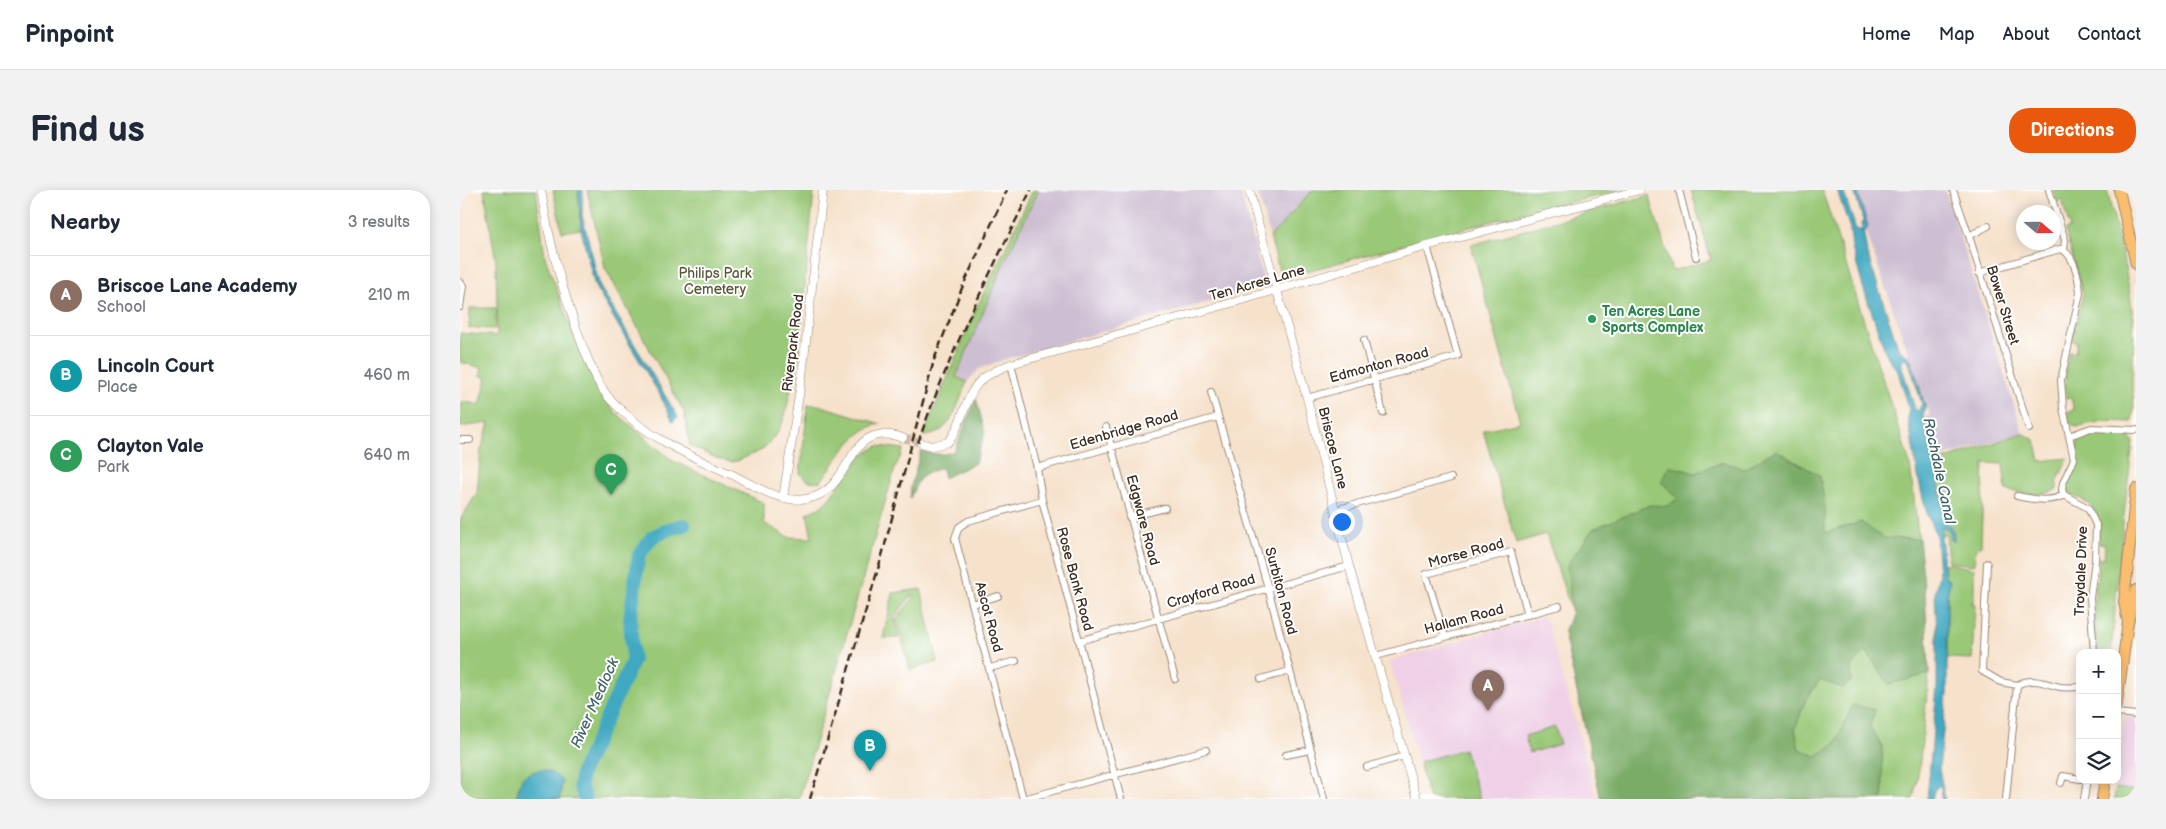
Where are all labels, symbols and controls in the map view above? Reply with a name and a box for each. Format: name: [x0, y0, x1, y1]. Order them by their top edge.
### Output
text: Pinpoint: [25, 20, 114, 49]
text: Home: [1862, 24, 1911, 45]
text: Map: [1939, 24, 1975, 45]
text: About: [2003, 24, 2050, 45]
text: Contact: [2078, 24, 2141, 45]
button: Directions: [2009, 108, 2136, 153]
text: Find us: [30, 109, 145, 152]
north arrow: [2016, 205, 2061, 250]
text: Nearby: [50, 210, 120, 235]
text: 3 results: [348, 213, 410, 232]
street label: Ten Acres Lane: [1207, 261, 1307, 305]
street label: Bower Street: [1983, 263, 2023, 347]
park label: Philips Park Cemetery: [678, 265, 752, 298]
text: Briscoe Lane Academy: [97, 275, 297, 298]
text: A: [61, 286, 71, 305]
text: 210 m: [368, 286, 410, 305]
street label: Riverpark Road: [779, 293, 807, 393]
text: School: [97, 298, 146, 317]
place label: Ten Acres Lane Sports Complex: [1602, 303, 1704, 336]
marker: Ten Acres Lane Sports Complex: [1586, 313, 1598, 325]
street label: Edmonton Road: [1328, 344, 1430, 386]
text: Lincoln Court: [97, 355, 214, 378]
text: B: [60, 366, 72, 385]
text: 460 m: [364, 366, 410, 385]
text: Place: [97, 378, 138, 397]
street label: Briscoe Lane: [1315, 405, 1351, 491]
street label: Edenbridge Road: [1068, 406, 1180, 454]
water label: Rochdale Canal: [1918, 416, 1960, 526]
text: Clayton Vale: [97, 435, 204, 458]
text: C: [60, 446, 72, 465]
text: 640 m: [364, 446, 410, 465]
pin: C: [595, 454, 627, 495]
text: Park: [97, 458, 129, 477]
street label: Edgware Road: [1123, 473, 1163, 567]
your location: [1329, 509, 1355, 535]
street label: Rose Bank Road: [1053, 525, 1097, 633]
street label: Troydale Drive: [2071, 526, 2091, 616]
street label: Morse Road: [1426, 535, 1506, 571]
street label: Surbiton Road: [1261, 545, 1301, 637]
street label: Crayford Road: [1165, 570, 1257, 612]
street label: Ascot Road: [971, 580, 1007, 654]
street label: Hallam Road: [1422, 600, 1506, 638]
map controls: [2076, 649, 2121, 784]
button: +: [2076, 649, 2121, 694]
water label: River Medlock: [567, 654, 624, 751]
pin: A: [1472, 670, 1504, 711]
button: −: [2076, 694, 2121, 739]
pin: B: [854, 730, 886, 771]
button: layers: [2076, 739, 2121, 784]

